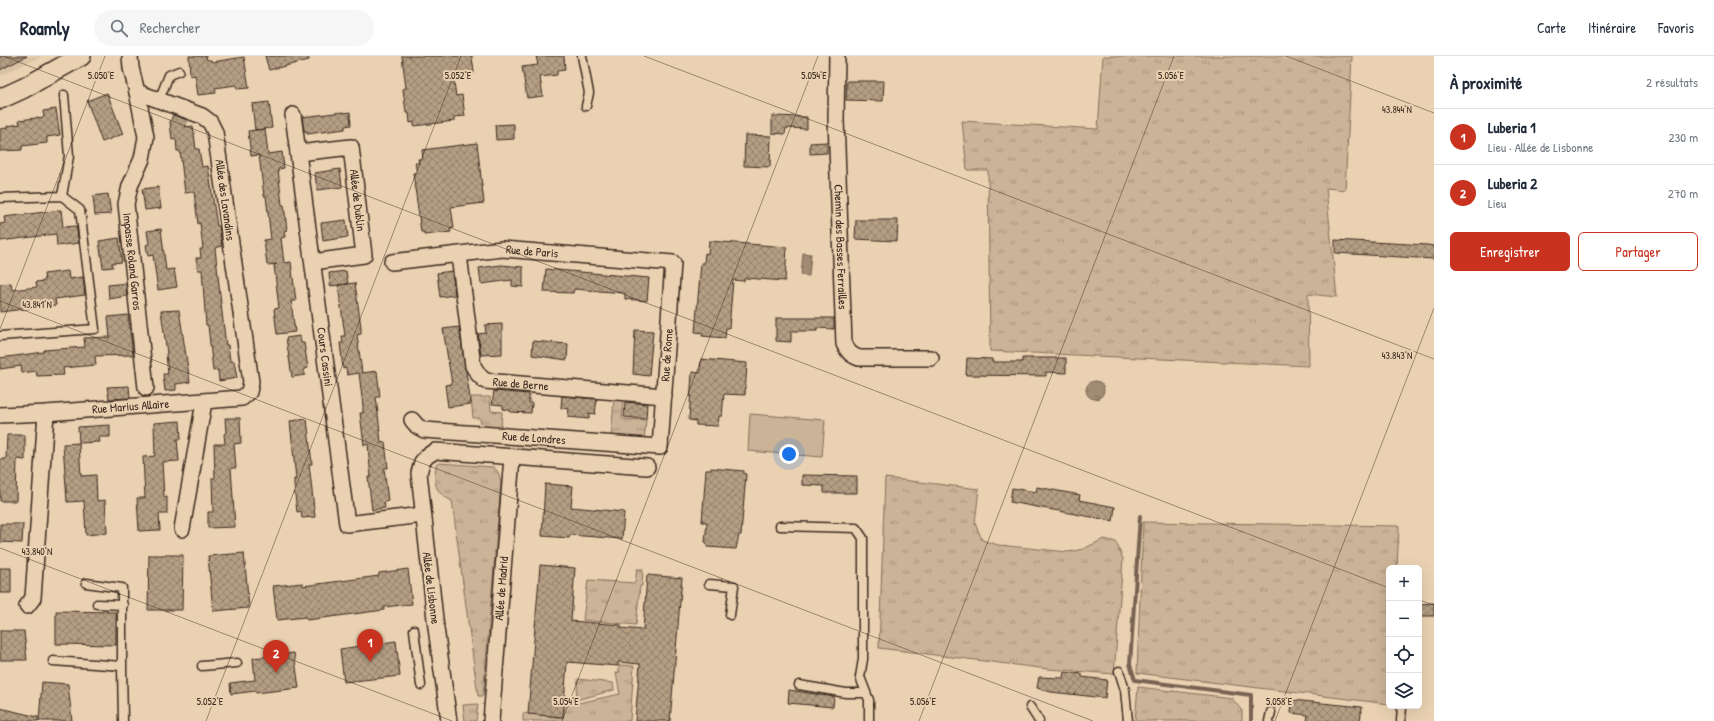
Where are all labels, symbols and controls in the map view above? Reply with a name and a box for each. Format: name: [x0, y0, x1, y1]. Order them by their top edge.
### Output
search box: [94, 10, 374, 46]
text: Roamly: [20, 15, 70, 41]
icon: search: [108, 17, 130, 39]
text: Rechercher: [140, 17, 200, 38]
text: Carte: [1537, 18, 1566, 37]
text: Itinéraire: [1588, 18, 1636, 37]
text: Favoris: [1658, 18, 1694, 37]
text: 5.050°E: [88, 69, 115, 82]
text: 5.052°E: [445, 69, 472, 82]
text: 5.054°E: [801, 69, 827, 82]
text: 5.056°E: [1158, 69, 1184, 82]
text: À proximité: [1450, 71, 1522, 94]
text: 2 résultats: [1646, 73, 1698, 91]
text: 43.844°N: [1382, 103, 1412, 116]
text: Luberia 1: [1488, 117, 1536, 138]
text: 1: [1461, 128, 1465, 146]
text: 230 m: [1668, 128, 1698, 146]
text: Lieu · Allée de Lisbonne: [1488, 138, 1594, 156]
street label: Allée des Lavandins: [211, 158, 240, 242]
street label: Allée de Dublin: [346, 168, 370, 232]
text: Luberia 2: [1488, 173, 1537, 194]
street label: Chemin des Basses Ferrailles: [830, 184, 852, 310]
text: 2: [1460, 184, 1466, 202]
text: 270 m: [1668, 184, 1698, 202]
text: Lieu: [1488, 194, 1506, 212]
street label: Impasse Roland Garros: [119, 212, 147, 311]
button: Enregistrer: [1450, 232, 1570, 271]
button: Partager: [1578, 232, 1698, 271]
street label: Rue de Paris: [505, 240, 559, 262]
text: 43.841°N: [22, 298, 52, 311]
street label: Cours Cassini: [313, 326, 338, 388]
street label: Rue de Rome: [656, 328, 677, 382]
text: 43.843°N: [1382, 349, 1412, 362]
street label: Rue de Berne: [492, 373, 549, 394]
street label: Rue Marius Allaire: [92, 395, 170, 417]
street label: Rue de Londres: [502, 427, 567, 448]
your location: [779, 444, 799, 464]
text: 43.840°N: [22, 545, 52, 558]
street label: Allée de Lisbonne: [419, 551, 444, 625]
street label: Allée de Madrid: [490, 555, 512, 621]
map controls: [1386, 565, 1422, 709]
button: +: [1386, 565, 1422, 601]
button: −: [1386, 601, 1422, 637]
pin: 1: [357, 629, 383, 662]
button: locate: [1386, 637, 1422, 673]
pin: 2: [263, 640, 289, 673]
button: layers: [1386, 673, 1422, 709]
text: 5.052°E: [197, 695, 224, 708]
text: 5.054°E: [553, 695, 579, 708]
text: 5.056°E: [910, 695, 936, 708]
text: 5.058°E: [1266, 695, 1293, 708]

